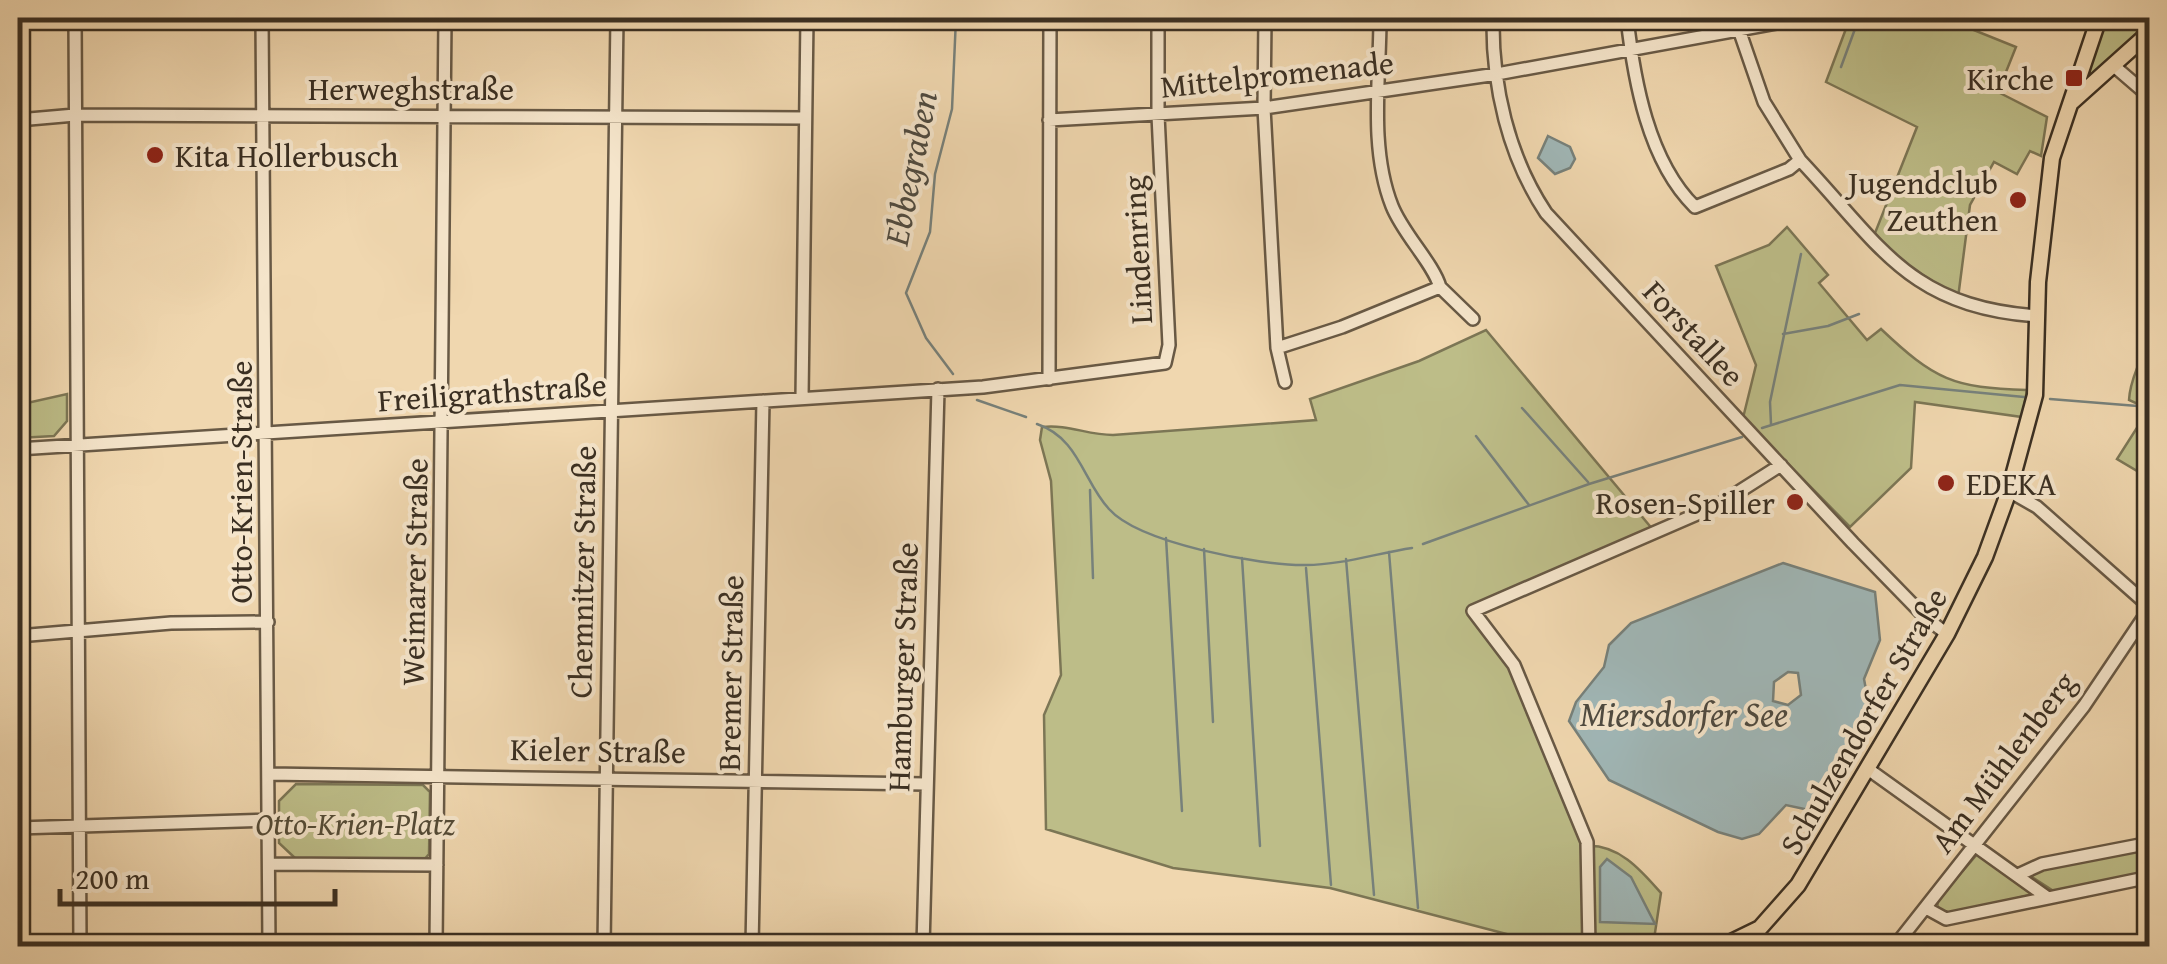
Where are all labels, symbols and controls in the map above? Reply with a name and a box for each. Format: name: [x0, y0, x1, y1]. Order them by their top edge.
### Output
street label: Mittelpromenade: [1158, 38, 1396, 110]
place label: Kirche: [1967, 55, 2054, 102]
street label: Herweghstraße: [308, 65, 514, 112]
marker: Kirche: [2063, 67, 2085, 89]
water label: Ebbegraben: [870, 86, 950, 251]
place label: Kita Hollerbusch: [175, 132, 398, 179]
marker: Kita Hollerbusch: [144, 144, 166, 166]
place label: Jugendclub Zeuthen: [1844, 159, 1998, 243]
street label: Lindenring: [1110, 174, 1164, 325]
marker: Jugendclub Zeuthen: [2007, 189, 2029, 211]
street label: Forstallee: [1632, 269, 1756, 397]
street label: Otto-Krien-Straße: [217, 360, 264, 604]
street label: Freiligrathstraße: [376, 361, 608, 423]
street label: Chemnitzer Straße: [556, 445, 608, 699]
street label: Weimarer Straße: [389, 458, 439, 686]
place label: EDEKA: [1966, 460, 2057, 507]
marker: EDEKA: [1935, 472, 1957, 494]
place label: Rosen-Spiller: [1596, 479, 1775, 526]
marker: Rosen-Spiller: [1784, 491, 1806, 513]
street label: Hamburger Straße: [874, 542, 930, 792]
street label: Bremer Straße: [705, 575, 755, 771]
street label: Schulzendorfer Straße: [1767, 579, 1959, 863]
street label: Am Mühlenberg: [1919, 661, 2087, 863]
water label: Miersdorfer See: [1580, 688, 1788, 739]
street label: Kieler Straße: [510, 725, 686, 775]
park label: Otto-Krien-Platz: [255, 800, 456, 847]
scale bar: [60, 844, 335, 906]
text: 200 m: [75, 856, 150, 900]

